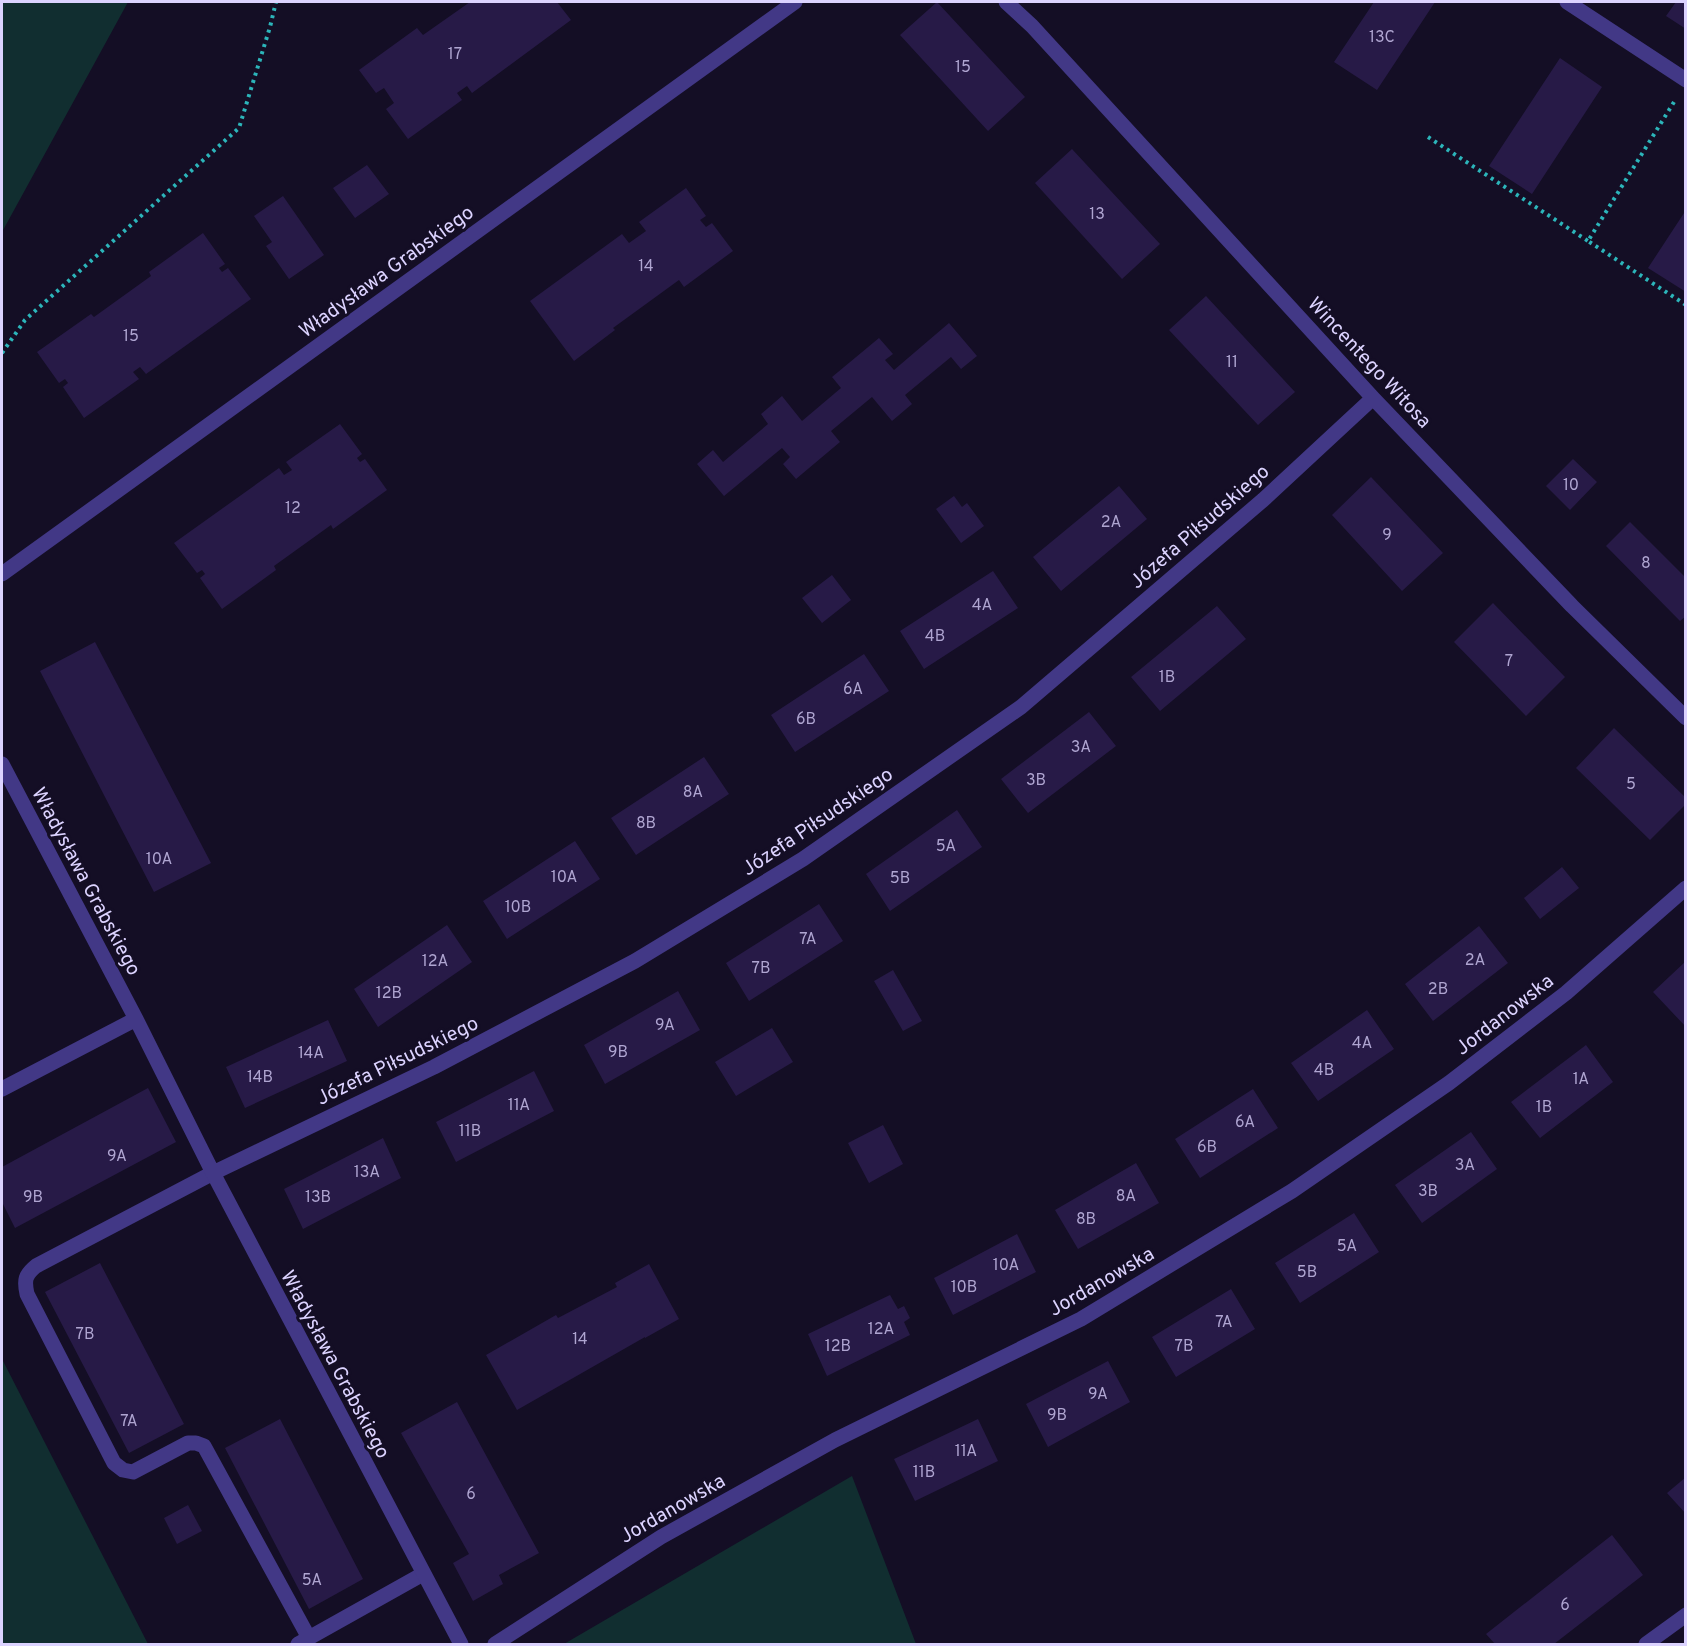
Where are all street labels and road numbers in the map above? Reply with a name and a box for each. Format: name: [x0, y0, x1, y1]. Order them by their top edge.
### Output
street label: Władysława Grabskiego: [295, 200, 480, 345]
street label: Wincentego Witosa: [1301, 292, 1436, 435]
street label: Józefa Piłsudskiego: [1125, 460, 1276, 595]
street label: Józefa Piłsudskiego: [737, 762, 899, 883]
street label: Władysława Grabskiego: [25, 783, 146, 981]
street label: Jordanowska: [1451, 969, 1560, 1062]
street label: Józefa Piłsudskiego: [313, 1011, 483, 1112]
street label: Jordanowska: [1044, 1242, 1160, 1323]
street label: Władysława Grabskiego: [274, 1266, 395, 1464]
street label: Jordanowska: [615, 1469, 731, 1550]

